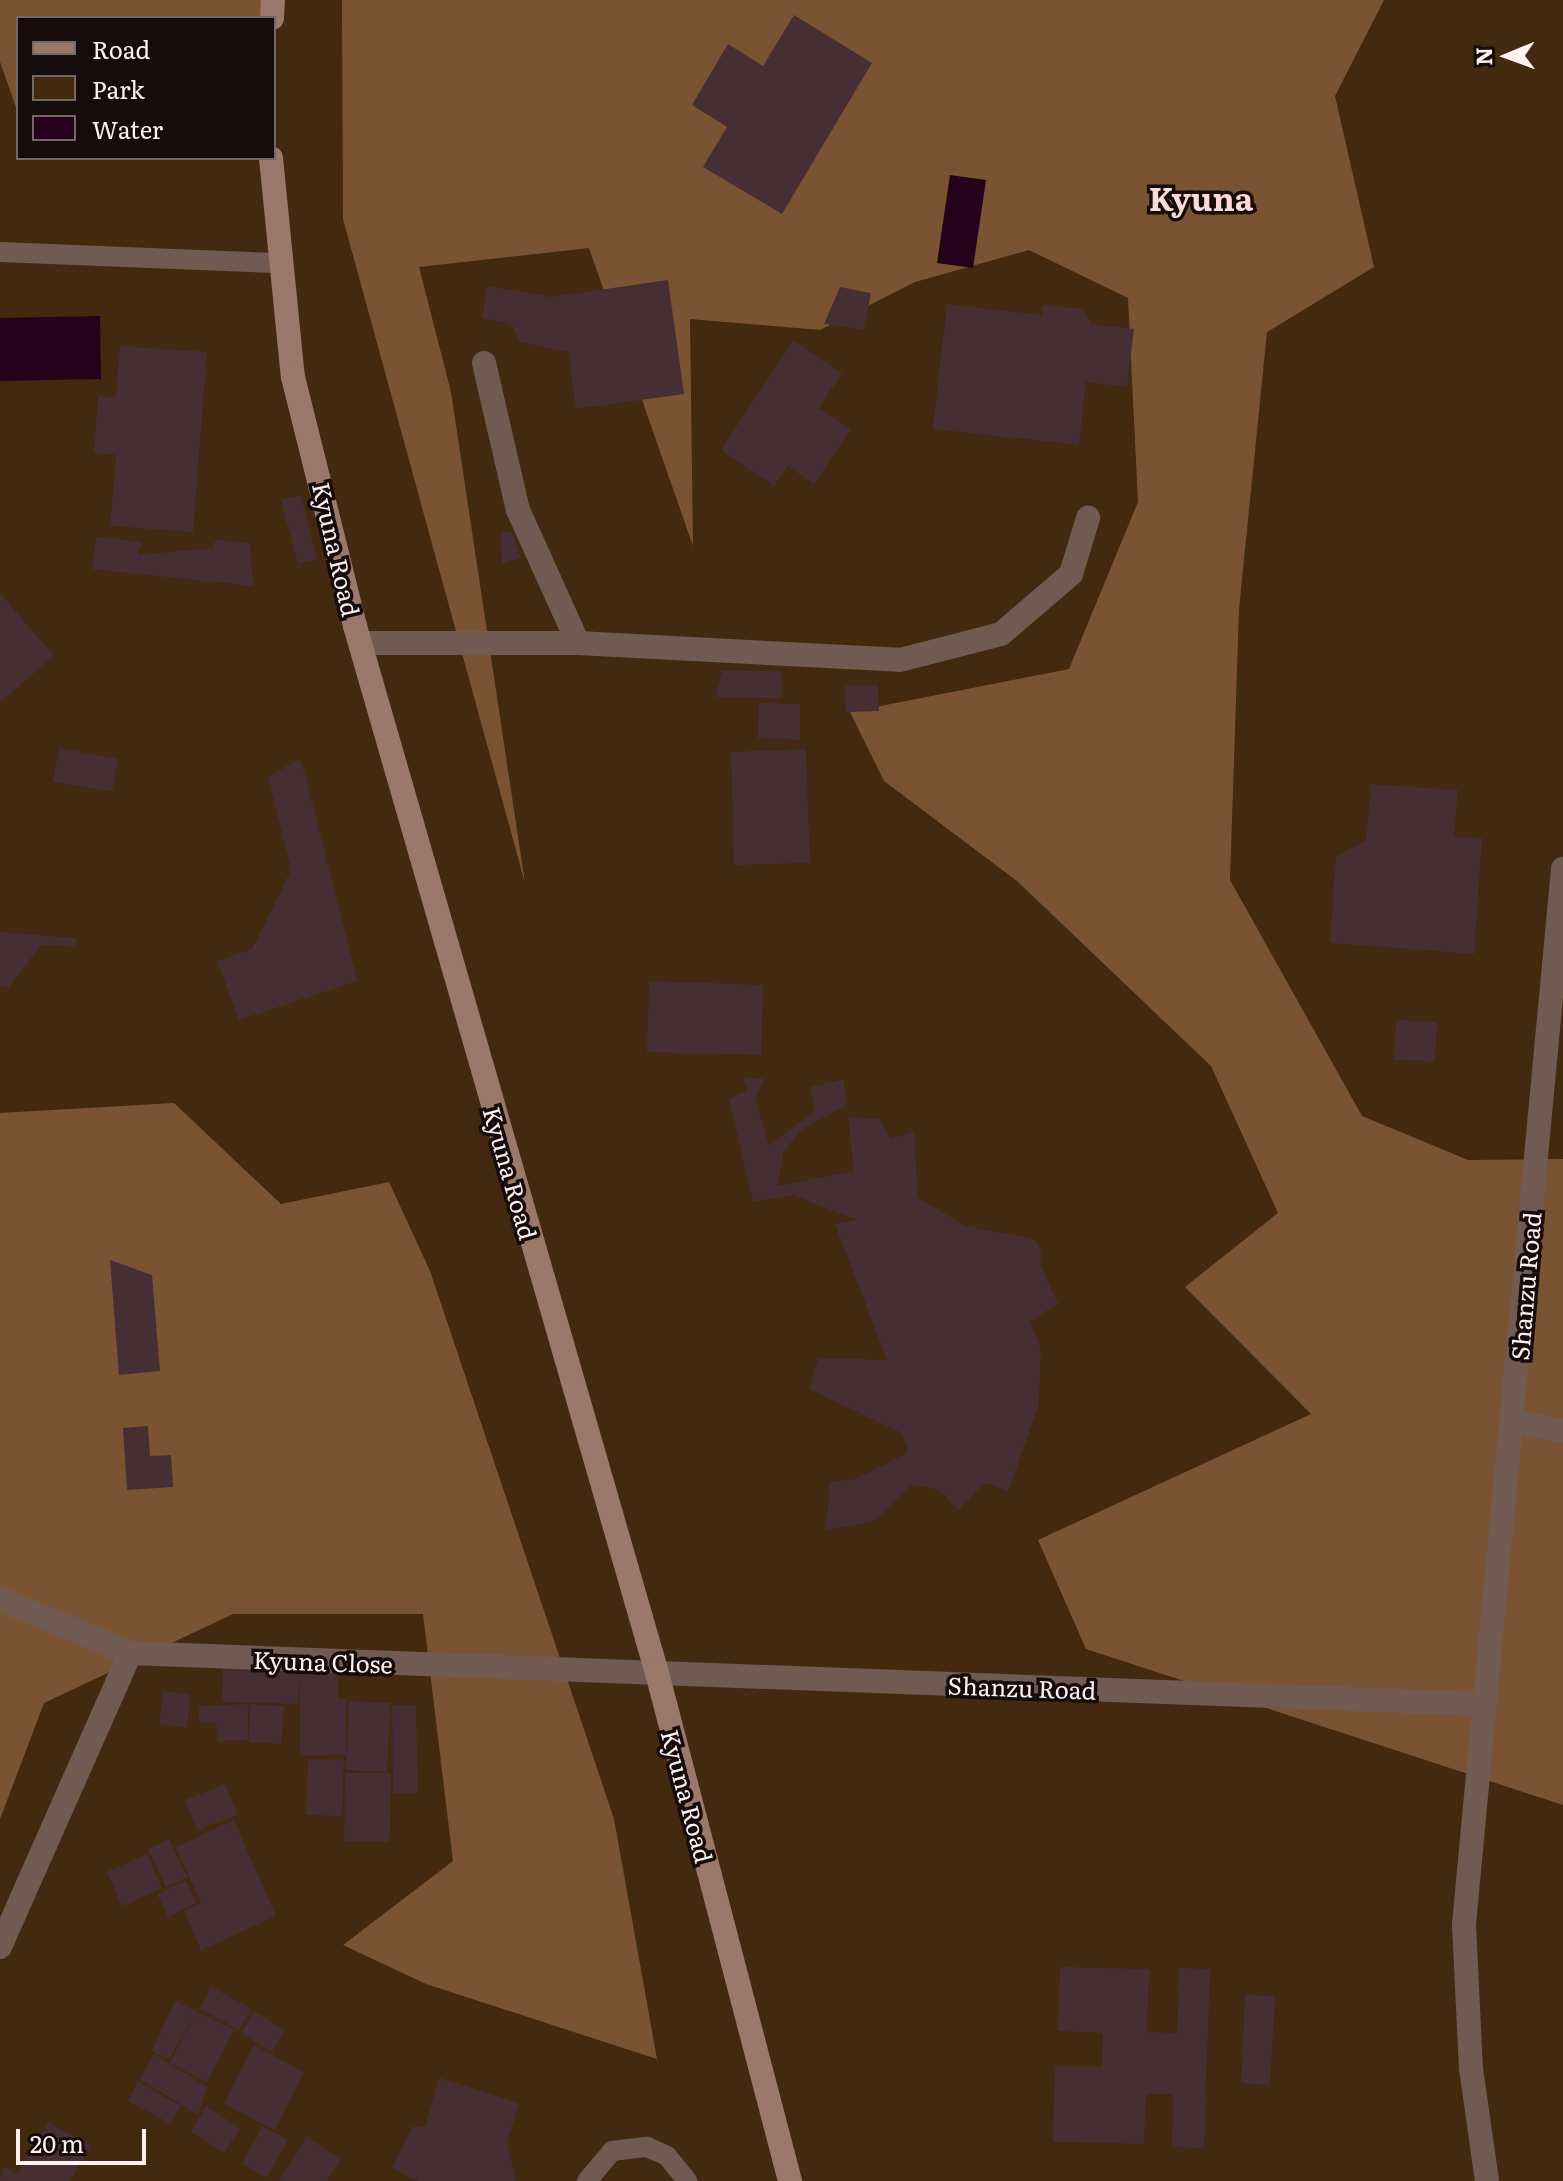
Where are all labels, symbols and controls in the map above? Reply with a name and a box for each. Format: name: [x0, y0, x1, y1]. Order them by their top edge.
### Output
legend: [16, 16, 276, 160]
north arrow: [1467, 16, 1547, 96]
text: Road: [92, 31, 150, 66]
text: N: [1466, 47, 1499, 66]
text: Park: [92, 71, 145, 106]
text: Water: [92, 111, 163, 146]
district label: Kyuna: [1149, 178, 1253, 216]
street label: Kyuna Road: [308, 479, 366, 619]
street label: Kyuna Road: [478, 1103, 544, 1243]
street label: Shanzu Road: [1504, 1211, 1546, 1361]
street label: Kyuna Close: [253, 1644, 393, 1678]
street label: Shanzu Road: [947, 1670, 1097, 1704]
street label: Kyuna Road: [656, 1726, 720, 1866]
scale bar: [20, 2113, 150, 2163]
text: 20 m: [30, 2125, 84, 2160]

